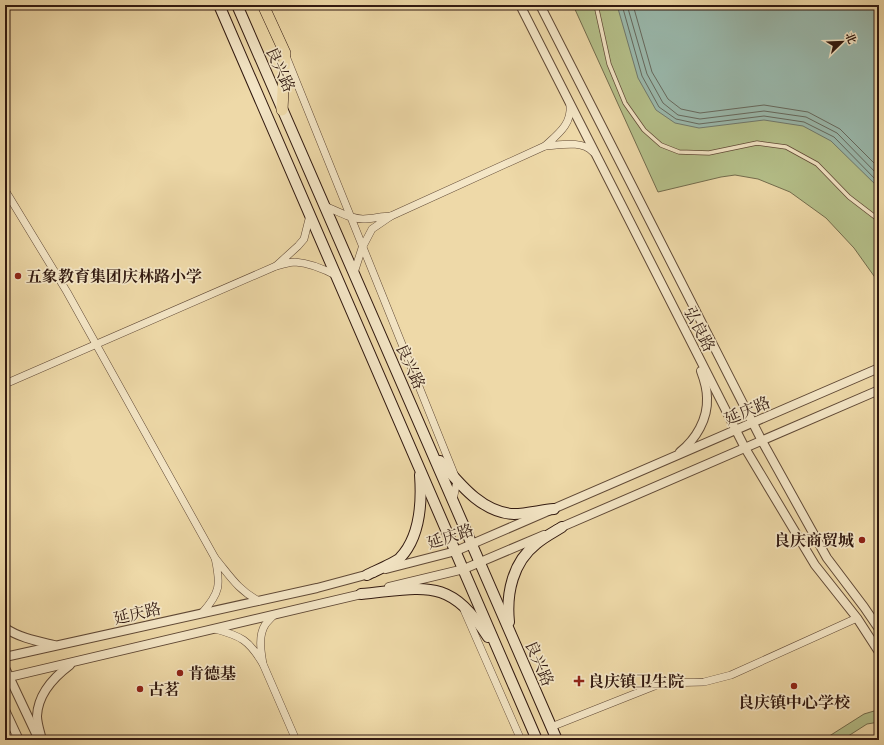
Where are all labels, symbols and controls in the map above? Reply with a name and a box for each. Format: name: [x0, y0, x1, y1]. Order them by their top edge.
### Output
north arrow: [822, 22, 862, 62]
text: 北: [843, 30, 860, 46]
street label: 良兴路: [261, 43, 300, 95]
place label: 五象教育集团庆林路小学: [26, 266, 202, 287]
marker: 五象教育集团庆林路小学: [13, 271, 23, 281]
street label: 弘良路: [679, 303, 720, 355]
street label: 良兴路: [391, 340, 430, 392]
street label: 延庆路: [721, 391, 773, 430]
street label: 延庆路: [424, 519, 476, 554]
place label: 良庆商贸城: [774, 530, 854, 551]
marker: 良庆商贸城: [857, 535, 867, 545]
street label: 延庆路: [111, 598, 163, 629]
street label: 良兴路: [520, 637, 559, 689]
place label: 肯德基: [188, 663, 236, 684]
marker: 肯德基: [175, 668, 185, 678]
place label: 良庆镇卫生院: [588, 671, 684, 692]
marker: 良庆镇卫生院: [573, 675, 585, 687]
place label: 古茗: [148, 679, 180, 700]
marker: 良庆镇中心学校: [789, 681, 799, 691]
marker: 古茗: [135, 684, 145, 694]
place label: 良庆镇中心学校: [738, 692, 850, 713]

